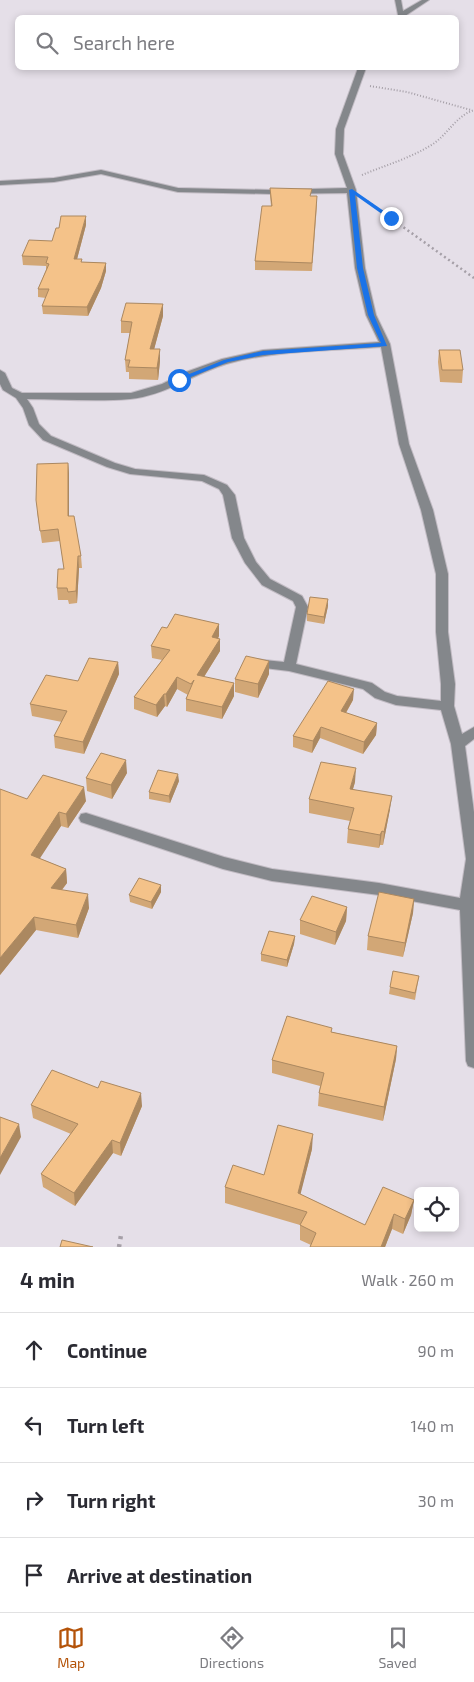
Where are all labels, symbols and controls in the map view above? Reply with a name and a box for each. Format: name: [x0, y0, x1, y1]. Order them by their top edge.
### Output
search box: [15, 15, 459, 70]
icon: search: [33, 29, 61, 57]
text: Search here: [73, 31, 175, 54]
route end: [380, 207, 403, 230]
route start: [168, 369, 191, 392]
map controls: [414, 1187, 459, 1232]
button: locate: [414, 1187, 459, 1232]
text: 4 min: [20, 1267, 75, 1292]
text: Walk · 260 m: [361, 1270, 454, 1289]
icon: ahead: [20, 1336, 48, 1364]
text: Continue: [67, 1339, 147, 1362]
text: 90 m: [418, 1341, 454, 1360]
icon: left: [20, 1411, 48, 1439]
text: Turn left: [67, 1414, 144, 1437]
text: 140 m: [411, 1416, 454, 1435]
icon: right: [20, 1486, 48, 1514]
text: Turn right: [67, 1489, 155, 1512]
text: 30 m: [418, 1491, 454, 1510]
icon: arrive: [20, 1561, 48, 1589]
text: Arrive at destination: [67, 1564, 252, 1587]
tab: Map: [57, 1624, 85, 1671]
tab: Directions: [200, 1624, 264, 1671]
tab: Saved: [378, 1624, 417, 1671]

